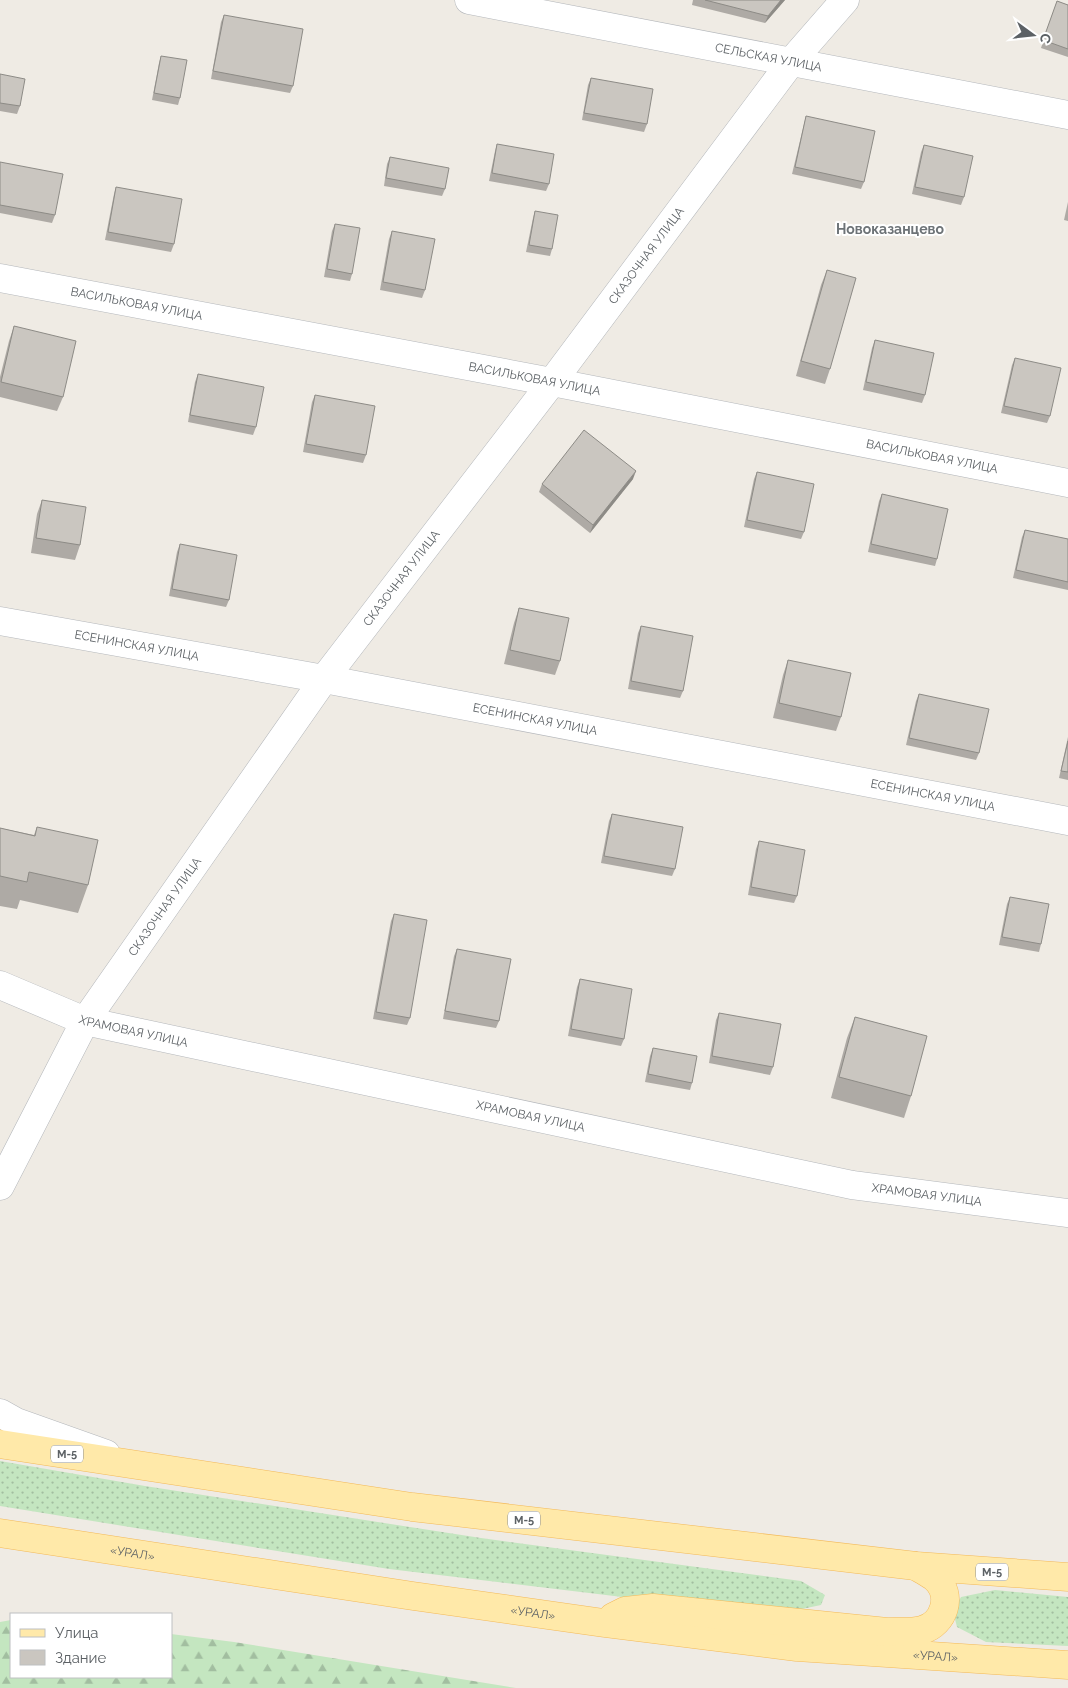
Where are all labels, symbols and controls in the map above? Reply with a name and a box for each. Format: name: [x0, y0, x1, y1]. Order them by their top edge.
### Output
north arrow: [1008, 10, 1058, 60]
text: С: [1036, 32, 1055, 45]
street label: СЕЛЬСКАЯ УЛИЦА: [714, 40, 823, 75]
street label: СКАЗОЧНАЯ УЛИЦА: [606, 205, 687, 307]
district label: Новоказанцево: [836, 221, 944, 237]
street label: ВАСИЛЬКОВАЯ УЛИЦА: [69, 284, 204, 323]
street label: ВАСИЛЬКОВАЯ УЛИЦА: [467, 359, 602, 398]
street label: ВАСИЛЬКОВАЯ УЛИЦА: [865, 437, 999, 476]
street label: СКАЗОЧНАЯ УЛИЦА: [360, 527, 443, 629]
street label: ЕСЕНИНСКАЯ УЛИЦА: [73, 627, 200, 664]
street label: ЕСЕНИНСКАЯ УЛИЦА: [472, 701, 598, 738]
street label: ЕСЕНИНСКАЯ УЛИЦА: [869, 776, 996, 814]
street label: СКАЗОЧНАЯ УЛИЦА: [126, 855, 204, 959]
street label: ХРАМОВАЯ УЛИЦА: [77, 1012, 189, 1050]
street label: ХРАМОВАЯ УЛИЦА: [475, 1098, 586, 1135]
street label: ХРАМОВАЯ УЛИЦА: [871, 1181, 983, 1209]
road number: М-5: [51, 1446, 83, 1462]
road number: М-5: [508, 1512, 540, 1528]
street label: «УРАЛ»: [109, 1543, 156, 1564]
road number: М-5: [976, 1564, 1008, 1580]
street label: «УРАЛ»: [510, 1603, 556, 1623]
legend: [10, 1613, 172, 1678]
text: Улица: [55, 1624, 99, 1642]
street label: «УРАЛ»: [913, 1648, 959, 1665]
text: Здание: [55, 1649, 107, 1667]

